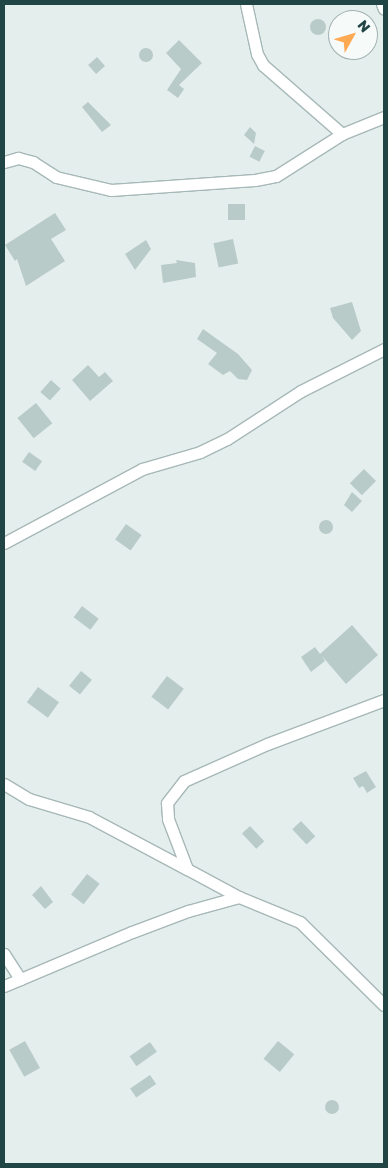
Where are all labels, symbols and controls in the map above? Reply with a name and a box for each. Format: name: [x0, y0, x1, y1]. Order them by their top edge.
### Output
north arrow: [328, 10, 378, 60]
text: N: [354, 16, 374, 35]

